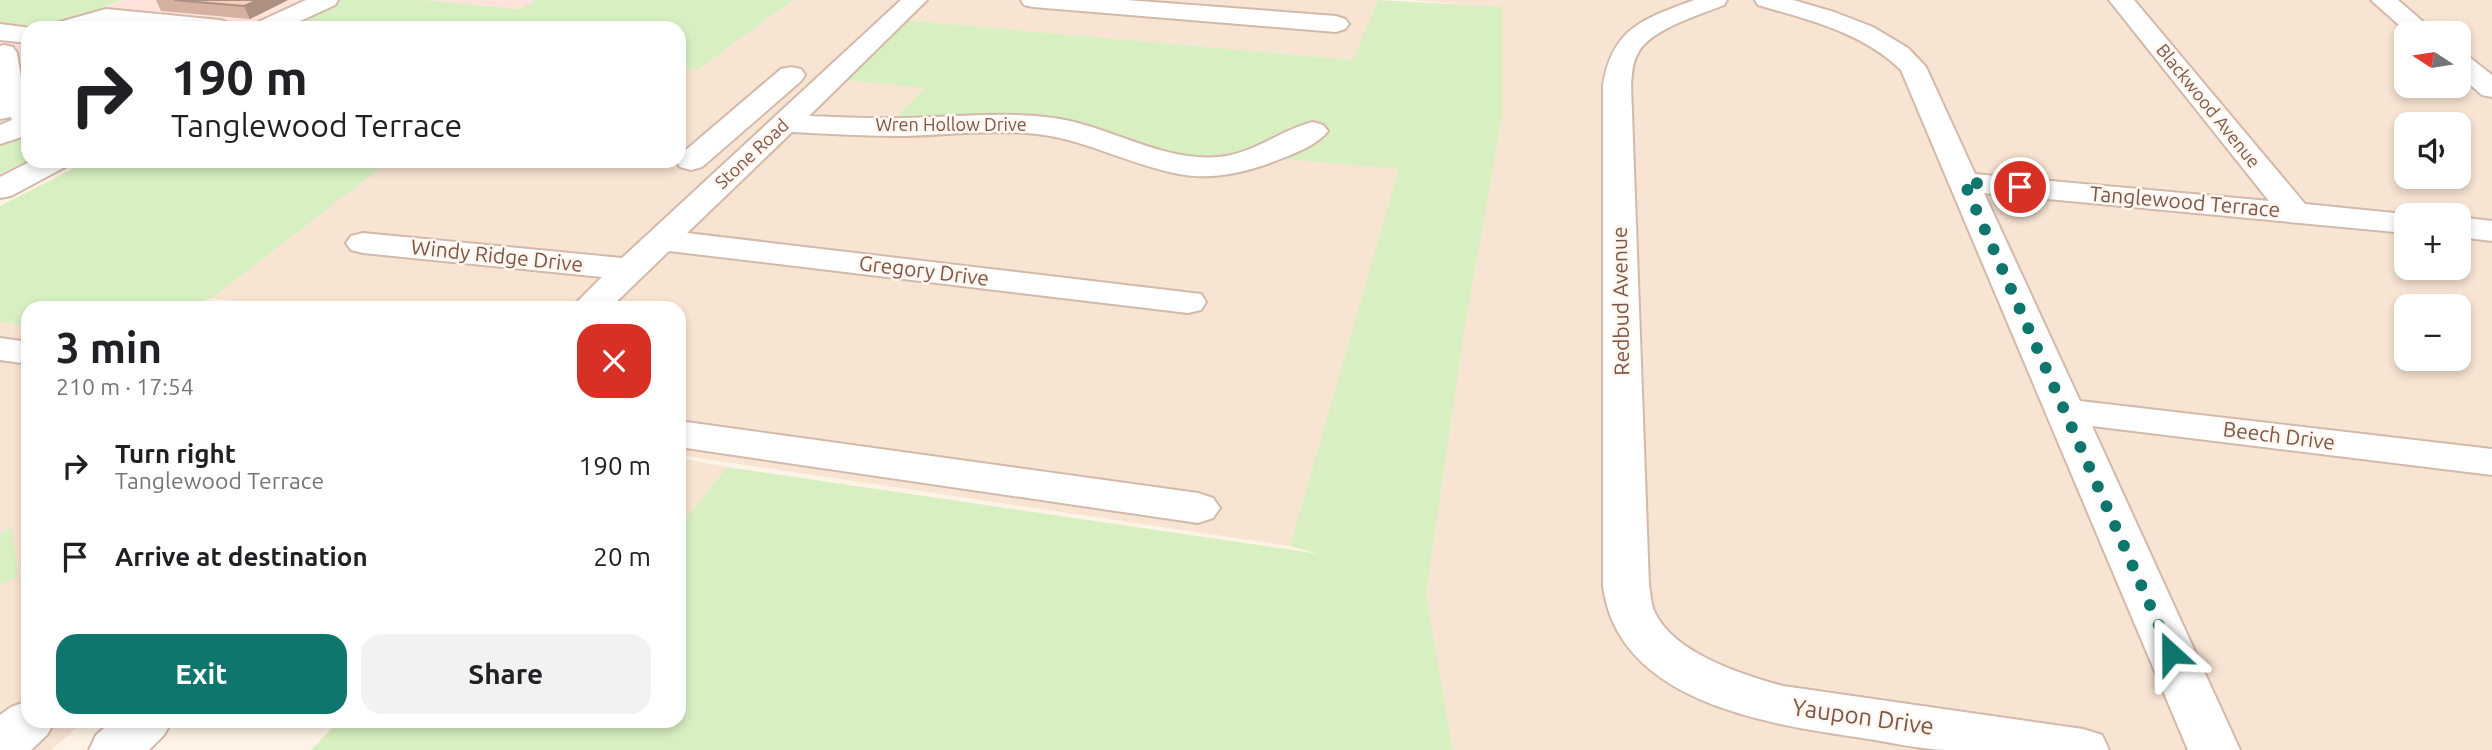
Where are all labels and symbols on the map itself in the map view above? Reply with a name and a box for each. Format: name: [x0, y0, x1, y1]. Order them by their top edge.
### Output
north arrow: [2394, 21, 2471, 98]
street label: Blackwood Avenue: [2153, 40, 2265, 171]
street label: Stone Road: [711, 114, 792, 192]
street label: Wren Hollow Drive: [875, 114, 1027, 134]
pin: [1990, 157, 2050, 217]
street label: Tanglewood Terrace: [2089, 181, 2281, 221]
street label: Redbud Avenue: [1607, 226, 1633, 376]
street label: Windy Ridge Drive: [410, 234, 584, 276]
street label: Gregory Drive: [858, 250, 991, 290]
street label: Beech Drive: [2222, 416, 2337, 454]
position arrow: [2134, 616, 2208, 690]
street label: Yaupon Drive: [1790, 693, 1936, 740]

